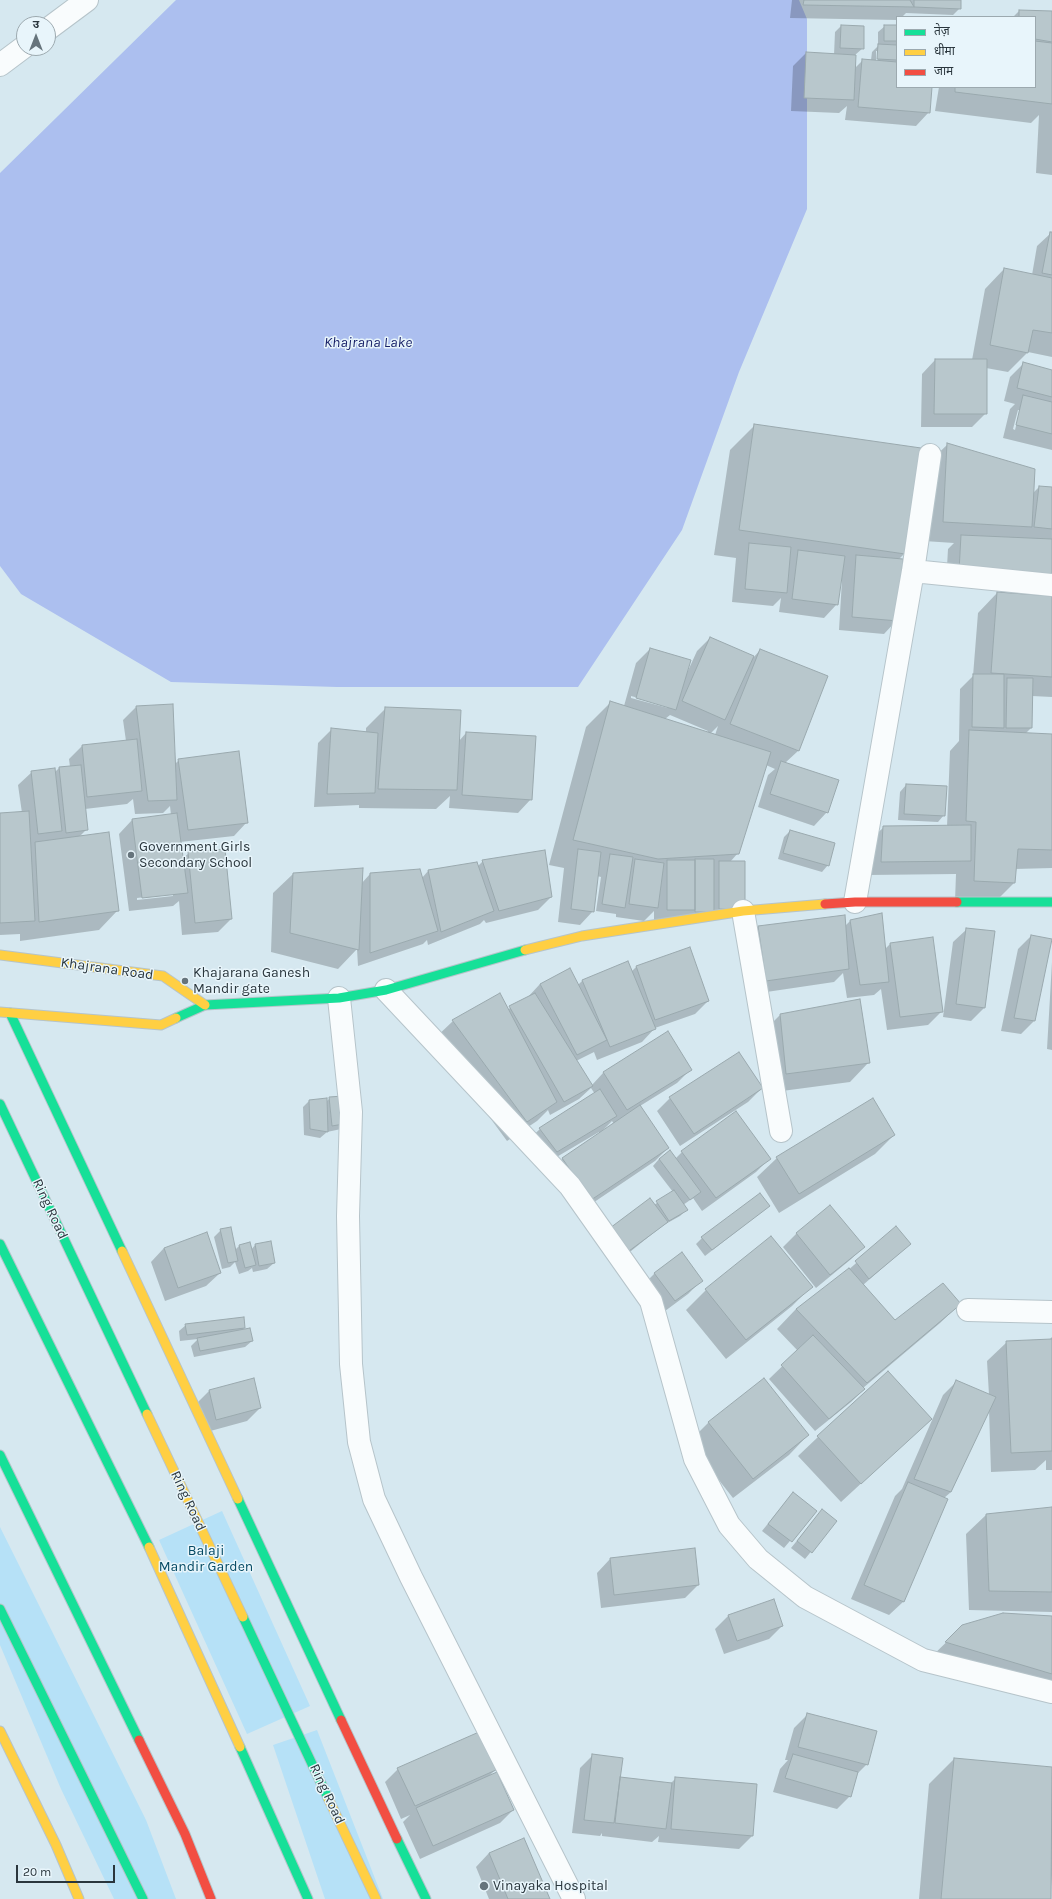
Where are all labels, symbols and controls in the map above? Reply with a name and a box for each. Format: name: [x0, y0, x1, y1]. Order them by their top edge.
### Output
north arrow: [16, 16, 56, 56]
legend: [896, 16, 1036, 88]
text: उ: [33, 18, 39, 31]
text: तेज़: [934, 24, 950, 38]
text: धीमा: [934, 44, 955, 58]
text: जाम: [934, 64, 953, 78]
water label: Khajrana Lake: [324, 334, 412, 352]
place label: Government Girls Secondary School: [139, 839, 252, 872]
marker: Government Girls Secondary School: [126, 850, 136, 860]
street label: Khajrana Road: [60, 954, 154, 984]
place label: Khajarana Ganesh Mandir gate: [193, 965, 310, 998]
marker: Khajarana Ganesh Mandir gate: [180, 976, 190, 986]
street label: Ring Road: [29, 1176, 71, 1242]
street label: Ring Road: [167, 1468, 209, 1534]
park label: Balaji Mandir Garden: [159, 1543, 253, 1576]
street label: Ring Road: [306, 1761, 348, 1827]
scale bar: [18, 1857, 117, 1883]
text: 20 m: [23, 1865, 51, 1879]
place label: Vinayaka Hospital: [493, 1878, 608, 1894]
marker: Vinayaka Hospital: [478, 1880, 490, 1892]

